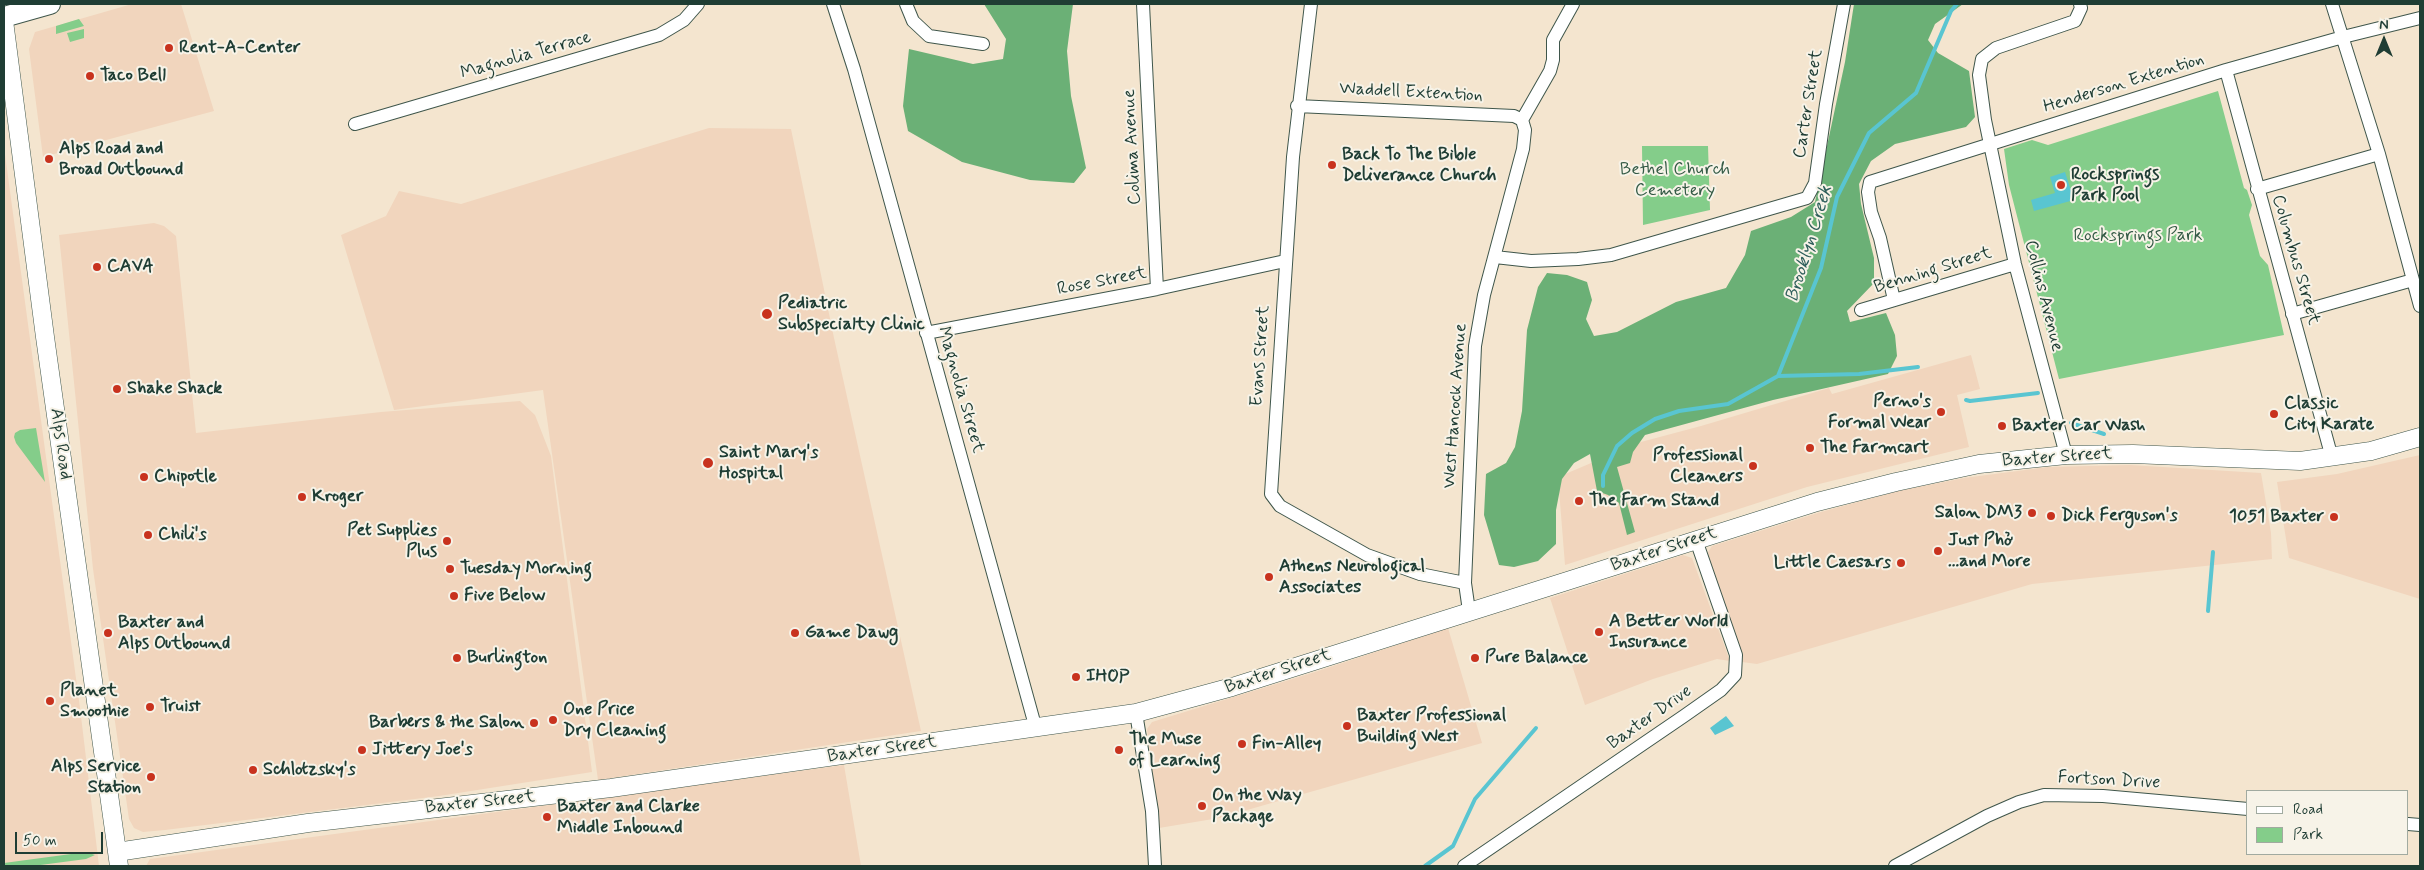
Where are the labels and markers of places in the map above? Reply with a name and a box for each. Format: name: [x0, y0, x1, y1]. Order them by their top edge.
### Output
place label: Rent-A-Center: [179, 37, 301, 59]
marker: Rent-A-Center: [163, 42, 175, 54]
place label: Taco Bell: [100, 65, 166, 87]
marker: Taco Bell: [84, 70, 96, 82]
place label: Alps Road and Broad Outbound: [59, 138, 183, 180]
place label: Back To The Bible Deliverance Church: [1342, 144, 1496, 186]
marker: Alps Road and Broad Outbound: [43, 153, 55, 165]
marker: Back To The Bible Deliverance Church: [1326, 159, 1338, 171]
place label: Rocksprings Park Pool: [2071, 164, 2159, 206]
marker: Rocksprings Park Pool: [2055, 179, 2067, 191]
place label: CAVA: [107, 256, 154, 278]
marker: CAVA: [91, 261, 103, 273]
place label: Pediatric Subspecialty Clinic: [778, 293, 925, 336]
marker: Pediatric Subspecialty Clinic: [760, 307, 774, 321]
place label: Shake Shack: [127, 378, 222, 400]
marker: Shake Shack: [111, 383, 123, 395]
place label: Perno's Formal Wear: [1828, 391, 1931, 434]
place label: Classic City Karate: [2284, 393, 2374, 436]
marker: Perno's Formal Wear: [1935, 406, 1947, 418]
marker: Classic City Karate: [2268, 408, 2280, 420]
place label: Baxter Car Wash: [2012, 415, 2146, 437]
marker: Baxter Car Wash: [1996, 420, 2008, 432]
place label: The Farmcart: [1820, 437, 1929, 459]
place label: Saint Mary's Hospital: [719, 442, 818, 484]
marker: The Farmcart: [1804, 442, 1816, 454]
place label: Professional Cleaners: [1653, 445, 1743, 488]
marker: Saint Mary's Hospital: [701, 456, 715, 470]
marker: Professional Cleaners: [1747, 460, 1759, 472]
place label: Chipotle: [154, 466, 217, 488]
marker: Chipotle: [138, 471, 150, 483]
place label: Kroger: [312, 486, 363, 508]
place label: The Farm Stand: [1589, 490, 1719, 512]
marker: Kroger: [296, 491, 308, 503]
marker: The Farm Stand: [1573, 495, 1585, 507]
place label: Salon DM3: [1935, 502, 2022, 524]
place label: Dick Ferguson's: [2061, 505, 2178, 527]
place label: 1051 Baxter: [2229, 506, 2324, 528]
marker: Salon DM3: [2026, 507, 2038, 519]
marker: Dick Ferguson's: [2045, 510, 2057, 522]
marker: 1051 Baxter: [2328, 511, 2340, 523]
place label: Pet Supplies Plus: [347, 520, 437, 562]
place label: Chili's: [158, 524, 207, 546]
marker: Chili's: [142, 529, 154, 541]
place label: Just Phở ...and More: [1948, 530, 2031, 572]
marker: Pet Supplies Plus: [441, 535, 453, 547]
marker: Just Phở ...and More: [1932, 545, 1944, 557]
place label: Little Caesars: [1774, 552, 1891, 574]
place label: Athens Neurological Associates: [1279, 556, 1425, 598]
marker: Little Caesars: [1895, 557, 1907, 569]
place label: Tuesday Morning: [460, 558, 592, 580]
marker: Tuesday Morning: [444, 563, 456, 575]
marker: Athens Neurological Associates: [1263, 571, 1275, 583]
place label: Five Below: [464, 585, 545, 607]
marker: Five Below: [448, 590, 460, 602]
place label: A Better World Insurance: [1609, 611, 1728, 654]
place label: Baxter and Alps Outbound: [118, 612, 230, 654]
place label: Game Dawg: [805, 622, 898, 644]
marker: A Better World Insurance: [1593, 626, 1605, 638]
marker: Baxter and Alps Outbound: [102, 627, 114, 639]
marker: Game Dawg: [789, 627, 801, 639]
place label: Burlington: [467, 647, 547, 669]
place label: Pure Balance: [1485, 647, 1588, 669]
marker: Burlington: [451, 652, 463, 664]
marker: Pure Balance: [1469, 652, 1481, 664]
place label: IHOP: [1086, 666, 1129, 688]
marker: IHOP: [1070, 671, 1082, 683]
place label: Planet Smoothie: [60, 680, 129, 722]
marker: Planet Smoothie: [44, 695, 56, 707]
place label: Truist: [160, 696, 201, 718]
place label: One Price Dry Cleaning: [563, 699, 667, 742]
marker: Truist: [144, 701, 156, 713]
place label: Baxter Professional Building West: [1357, 705, 1506, 748]
place label: Barbers & the Salon: [369, 712, 524, 734]
marker: One Price Dry Cleaning: [547, 714, 559, 726]
marker: Barbers & the Salon: [528, 717, 540, 729]
marker: Baxter Professional Building West: [1341, 720, 1353, 732]
place label: The Muse of Learning: [1129, 729, 1221, 772]
place label: Fin-Alley: [1252, 733, 1321, 755]
marker: Fin-Alley: [1236, 738, 1248, 750]
place label: Jittery Joe's: [372, 739, 473, 761]
marker: Jittery Joe's: [356, 744, 368, 756]
marker: The Muse of Learning: [1113, 744, 1125, 756]
place label: Alps Service Station: [51, 756, 141, 799]
place label: Schlotzsky's: [263, 759, 356, 781]
marker: Schlotzsky's: [247, 764, 259, 776]
marker: Alps Service Station: [145, 771, 157, 783]
place label: On the Way Package: [1212, 785, 1302, 828]
place label: Baxter and Clarke Middle Inbound: [557, 796, 700, 839]
marker: On the Way Package: [1196, 800, 1208, 812]
marker: Baxter and Clarke Middle Inbound: [541, 811, 553, 823]

